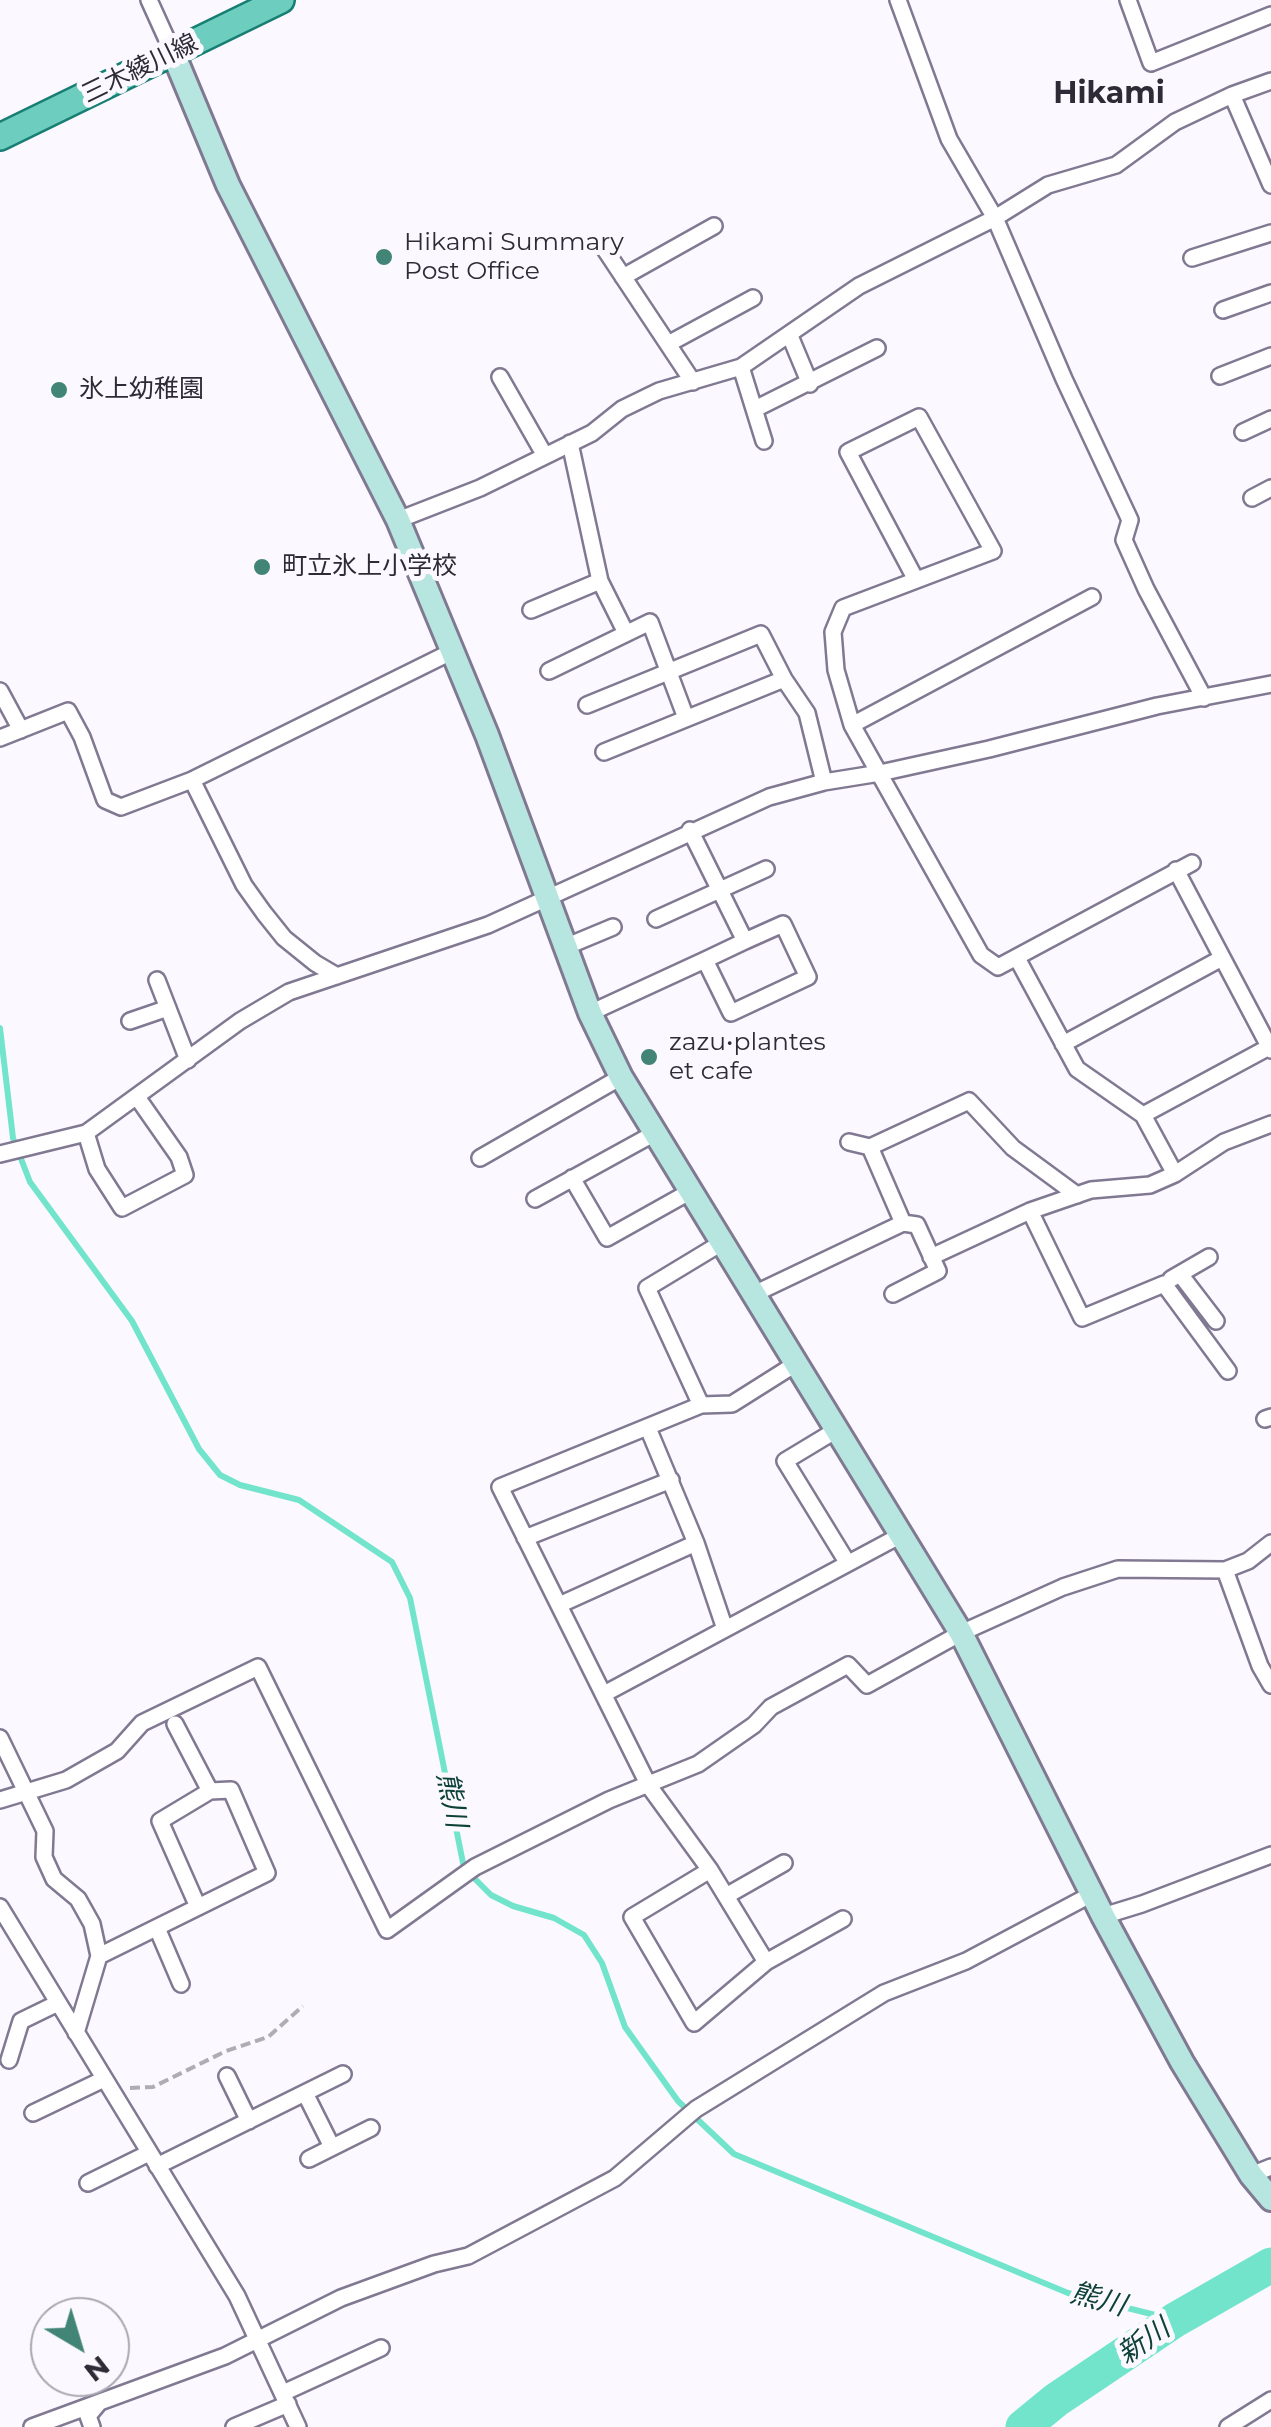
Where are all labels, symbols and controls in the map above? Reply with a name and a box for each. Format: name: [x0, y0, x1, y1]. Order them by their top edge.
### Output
street label: 三木綾川線: [77, 28, 203, 110]
district label: Hikami: [1053, 76, 1165, 112]
place label: Hikami Summary Post Office: [404, 228, 624, 287]
marker: Hikami Summary Post Office: [373, 246, 395, 268]
place label: 氷上幼稚園: [79, 375, 204, 405]
marker: 氷上幼稚園: [48, 379, 70, 401]
place label: 町立氷上小学校: [282, 552, 457, 582]
marker: 町立氷上小学校: [251, 556, 273, 578]
place label: zazu•plantes et cafe: [669, 1028, 826, 1087]
marker: zazu•plantes et cafe: [638, 1046, 660, 1068]
water label: 熊川: [429, 1769, 473, 1831]
water label: 熊川: [1067, 2277, 1129, 2323]
north arrow: [30, 2297, 130, 2397]
water label: 新川: [1111, 2312, 1177, 2372]
text: N: [78, 2349, 117, 2389]

